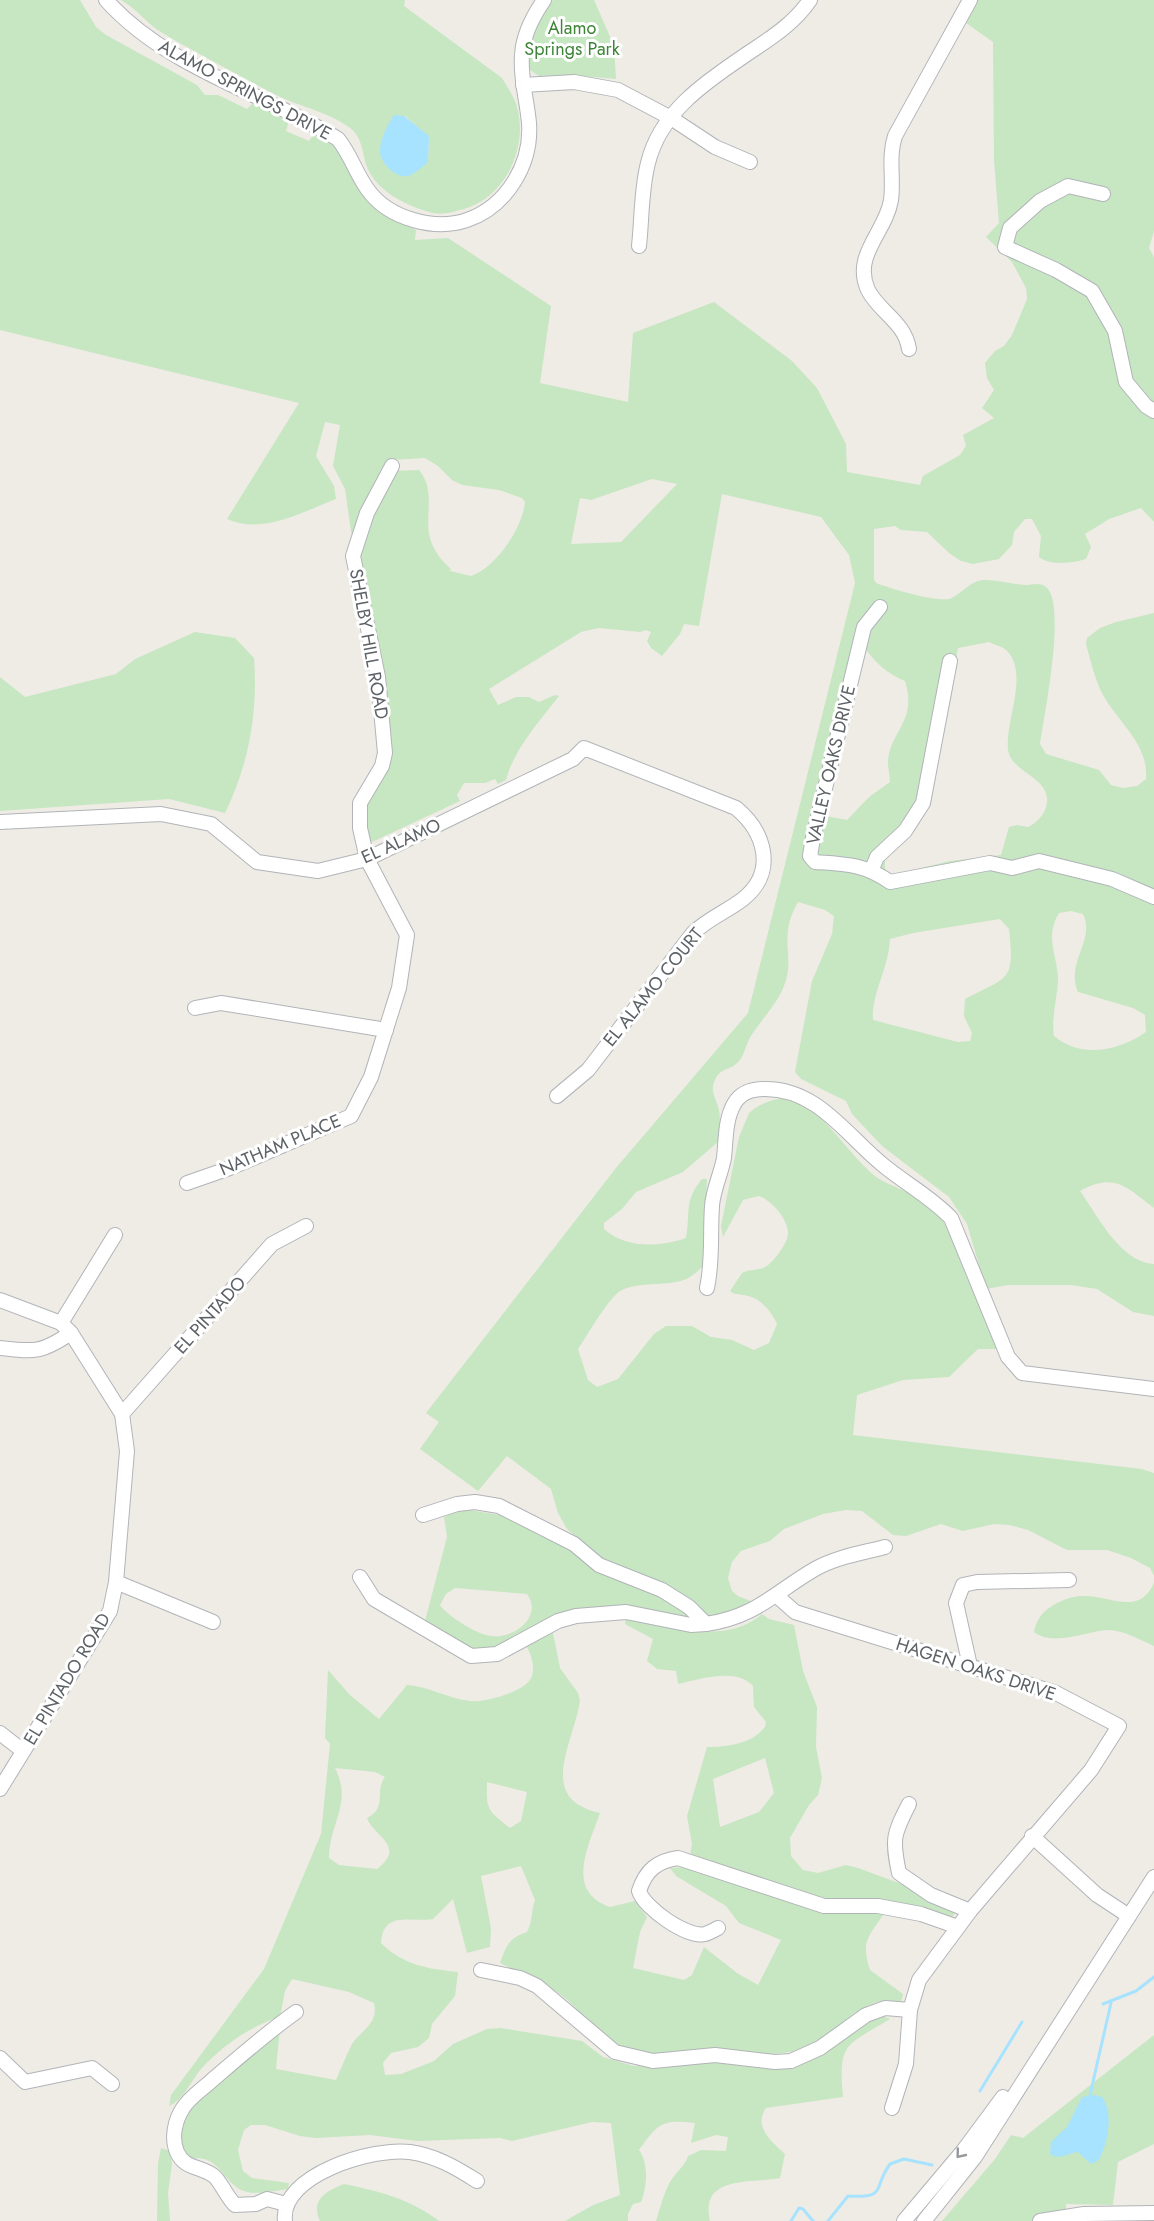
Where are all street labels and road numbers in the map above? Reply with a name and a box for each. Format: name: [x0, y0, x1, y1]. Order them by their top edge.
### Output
street label: ALAMO SPRINGS DRIVE: [154, 33, 336, 147]
street label: SHELBY HILL ROAD: [343, 567, 395, 721]
street label: VALLEY OAKS DRIVE: [800, 683, 862, 847]
street label: EL ALAMO: [357, 812, 445, 870]
street label: EL ALAMO COURT: [597, 921, 710, 1052]
street label: NATHAM PLACE: [215, 1108, 345, 1182]
street label: EL PINTADO: [168, 1270, 252, 1360]
street label: EL PINTADO ROAD: [17, 1608, 117, 1750]
street label: HAGEN OAKS DRIVE: [893, 1631, 1059, 1707]

